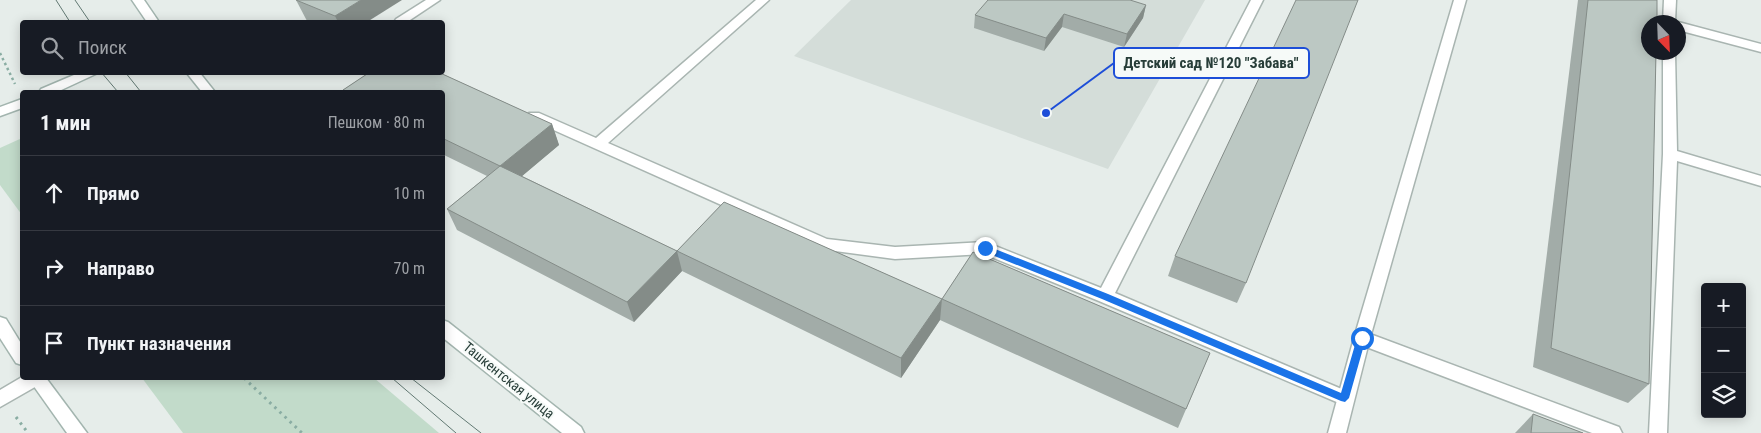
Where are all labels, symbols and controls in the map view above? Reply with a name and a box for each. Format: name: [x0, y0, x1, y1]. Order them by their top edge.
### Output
north arrow: [1641, 15, 1686, 60]
search box: [20, 20, 445, 75]
icon: search: [38, 34, 66, 62]
text: Поиск: [78, 36, 127, 59]
callout: Детский сад №120 "Забава": [1114, 48, 1309, 78]
text: Детский сад №120 "Забава": [1123, 54, 1299, 72]
text: 1 мин: [40, 111, 90, 135]
text: Пешком · 80 m: [328, 113, 425, 132]
icon: ahead: [40, 179, 68, 207]
text: Прямо: [87, 182, 140, 205]
text: 10 m: [393, 184, 425, 203]
route end: [974, 237, 997, 260]
icon: right: [40, 254, 68, 282]
text: Направо: [87, 257, 154, 280]
text: 70 m: [393, 259, 425, 278]
map controls: [1701, 283, 1746, 418]
button: +: [1701, 283, 1746, 328]
route start: [1351, 327, 1374, 350]
button: −: [1701, 328, 1746, 373]
icon: arrive: [40, 329, 68, 357]
text: Пункт назначения: [87, 332, 231, 355]
street label: Ташкентская улица: [460, 338, 558, 422]
button: layers: [1701, 373, 1746, 418]

